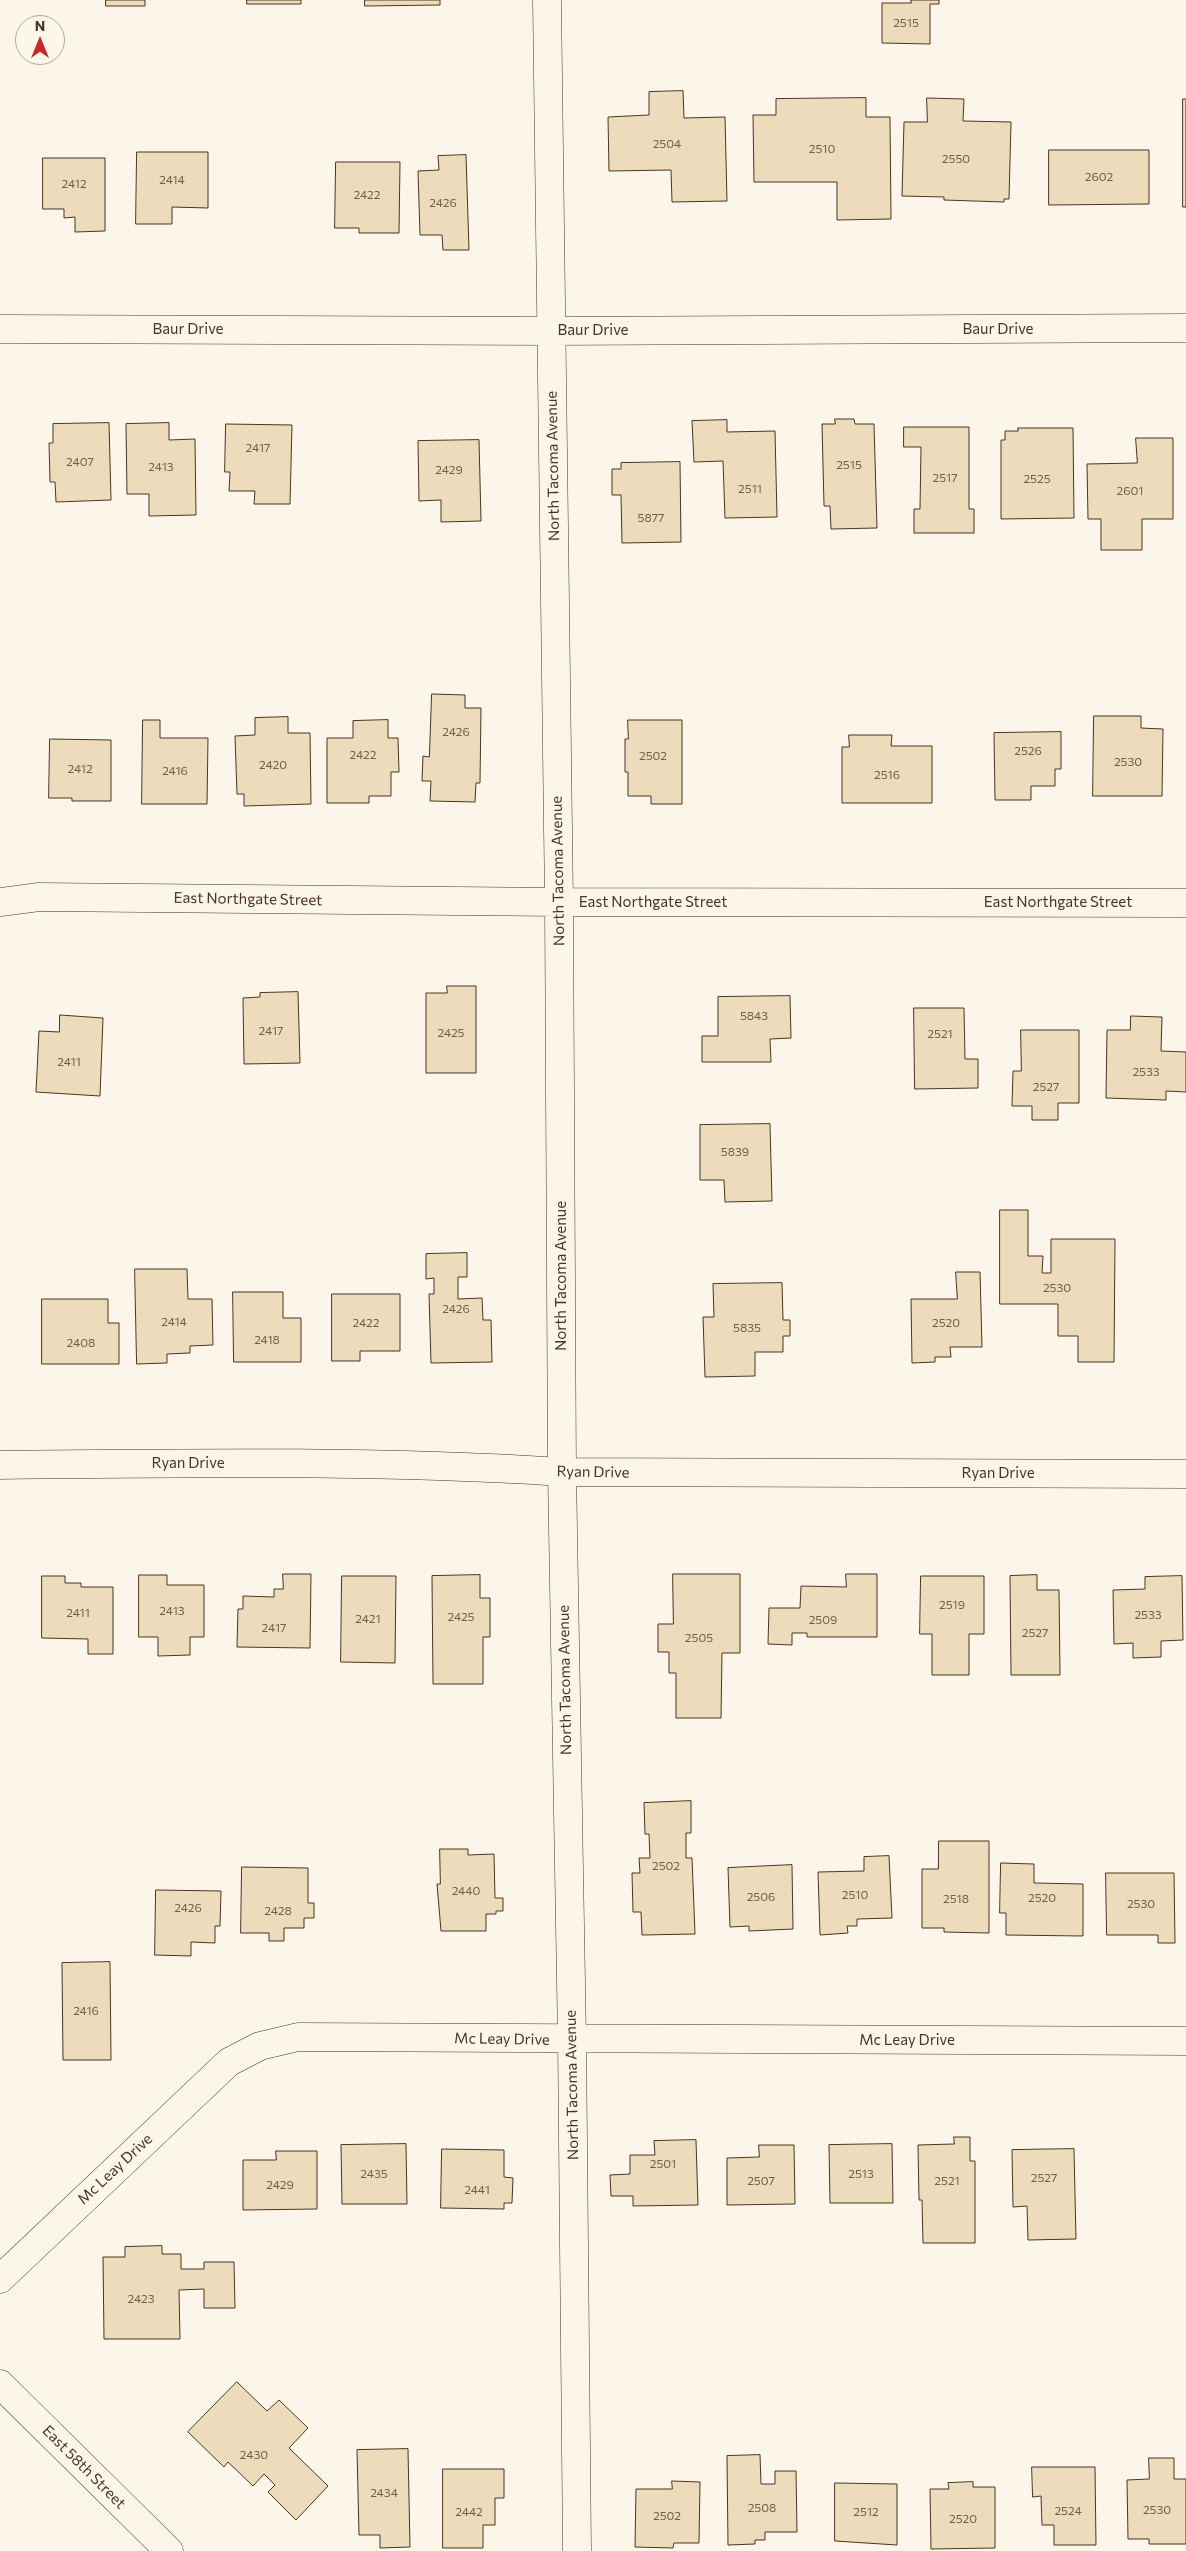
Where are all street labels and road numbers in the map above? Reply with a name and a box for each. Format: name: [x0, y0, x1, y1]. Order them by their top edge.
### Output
street label: Baur Drive: [152, 320, 224, 338]
street label: Baur Drive: [962, 320, 1034, 338]
street label: Baur Drive: [557, 321, 629, 339]
street label: North Tacoma Avenue: [543, 391, 563, 541]
street label: North Tacoma Avenue: [548, 796, 568, 946]
street label: East Northgate Street: [174, 889, 322, 909]
street label: East Northgate Street: [579, 893, 727, 911]
street label: East Northgate Street: [984, 893, 1132, 911]
street label: North Tacoma Avenue: [552, 1201, 570, 1351]
street label: Ryan Drive: [151, 1454, 225, 1472]
street label: Ryan Drive: [556, 1462, 630, 1482]
street label: Ryan Drive: [961, 1464, 1035, 1482]
street label: North Tacoma Avenue: [555, 1605, 575, 1755]
street label: North Tacoma Avenue: [562, 2010, 582, 2160]
street label: Mc Leay Drive: [454, 2029, 550, 2049]
street label: Mc Leay Drive: [859, 2031, 955, 2049]
street label: Mc Leay Drive: [74, 2130, 156, 2208]
street label: East 58th Street: [39, 2422, 129, 2512]

